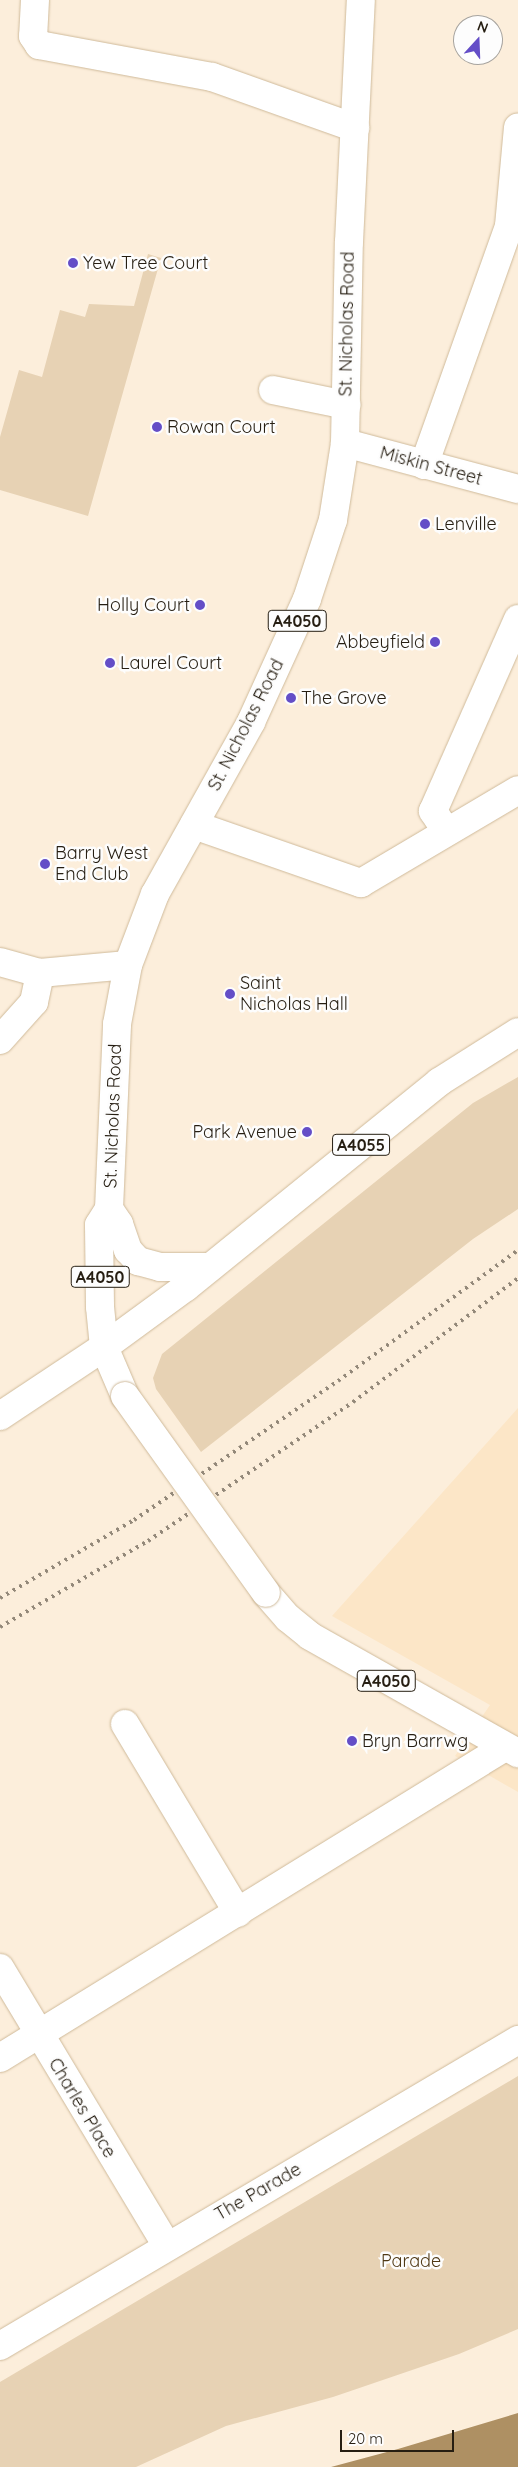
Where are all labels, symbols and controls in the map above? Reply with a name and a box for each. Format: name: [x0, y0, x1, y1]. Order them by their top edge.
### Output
north arrow: [453, 15, 503, 65]
text: N: [475, 17, 491, 37]
street label: St. Nicholas Road: [335, 251, 359, 397]
place label: Yew Tree Court: [83, 252, 208, 274]
marker: Yew Tree Court: [67, 257, 79, 269]
place label: Rowan Court: [167, 416, 276, 438]
marker: Rowan Court: [151, 421, 163, 433]
street label: Miskin Street: [377, 442, 485, 490]
place label: Lenville: [435, 513, 497, 535]
marker: Lenville: [419, 518, 431, 530]
place label: Holly Court: [97, 594, 190, 616]
marker: Holly Court: [194, 599, 206, 611]
road number: A4050: [267, 608, 327, 634]
place label: Abbeyfield: [336, 631, 425, 653]
marker: Abbeyfield: [429, 636, 441, 648]
place label: Laurel Court: [120, 652, 222, 674]
street label: St. Nicholas Road: [204, 656, 288, 794]
marker: Laurel Court: [104, 657, 116, 669]
place label: The Grove: [301, 687, 387, 709]
marker: The Grove: [285, 692, 297, 704]
place label: Barry West End Club: [55, 843, 148, 886]
marker: Barry West End Club: [39, 858, 51, 870]
place label: Saint Nicholas Hall: [240, 973, 348, 1016]
marker: Saint Nicholas Hall: [224, 988, 236, 1000]
street label: St. Nicholas Road: [100, 1043, 126, 1189]
place label: Park Avenue: [192, 1121, 297, 1143]
marker: Park Avenue: [301, 1126, 313, 1138]
road number: A4055: [331, 1132, 391, 1158]
road number: A4050: [70, 1264, 130, 1290]
road number: A4050: [356, 1668, 416, 1694]
place label: Bryn Barrwg: [362, 1730, 468, 1752]
marker: Bryn Barrwg: [346, 1735, 358, 1747]
street label: Charles Place: [44, 2054, 120, 2162]
street label: The Parade: [211, 2159, 305, 2225]
park label: Parade: [381, 2250, 441, 2272]
scale bar: [343, 2420, 457, 2452]
text: 20 m: [348, 2429, 383, 2448]

